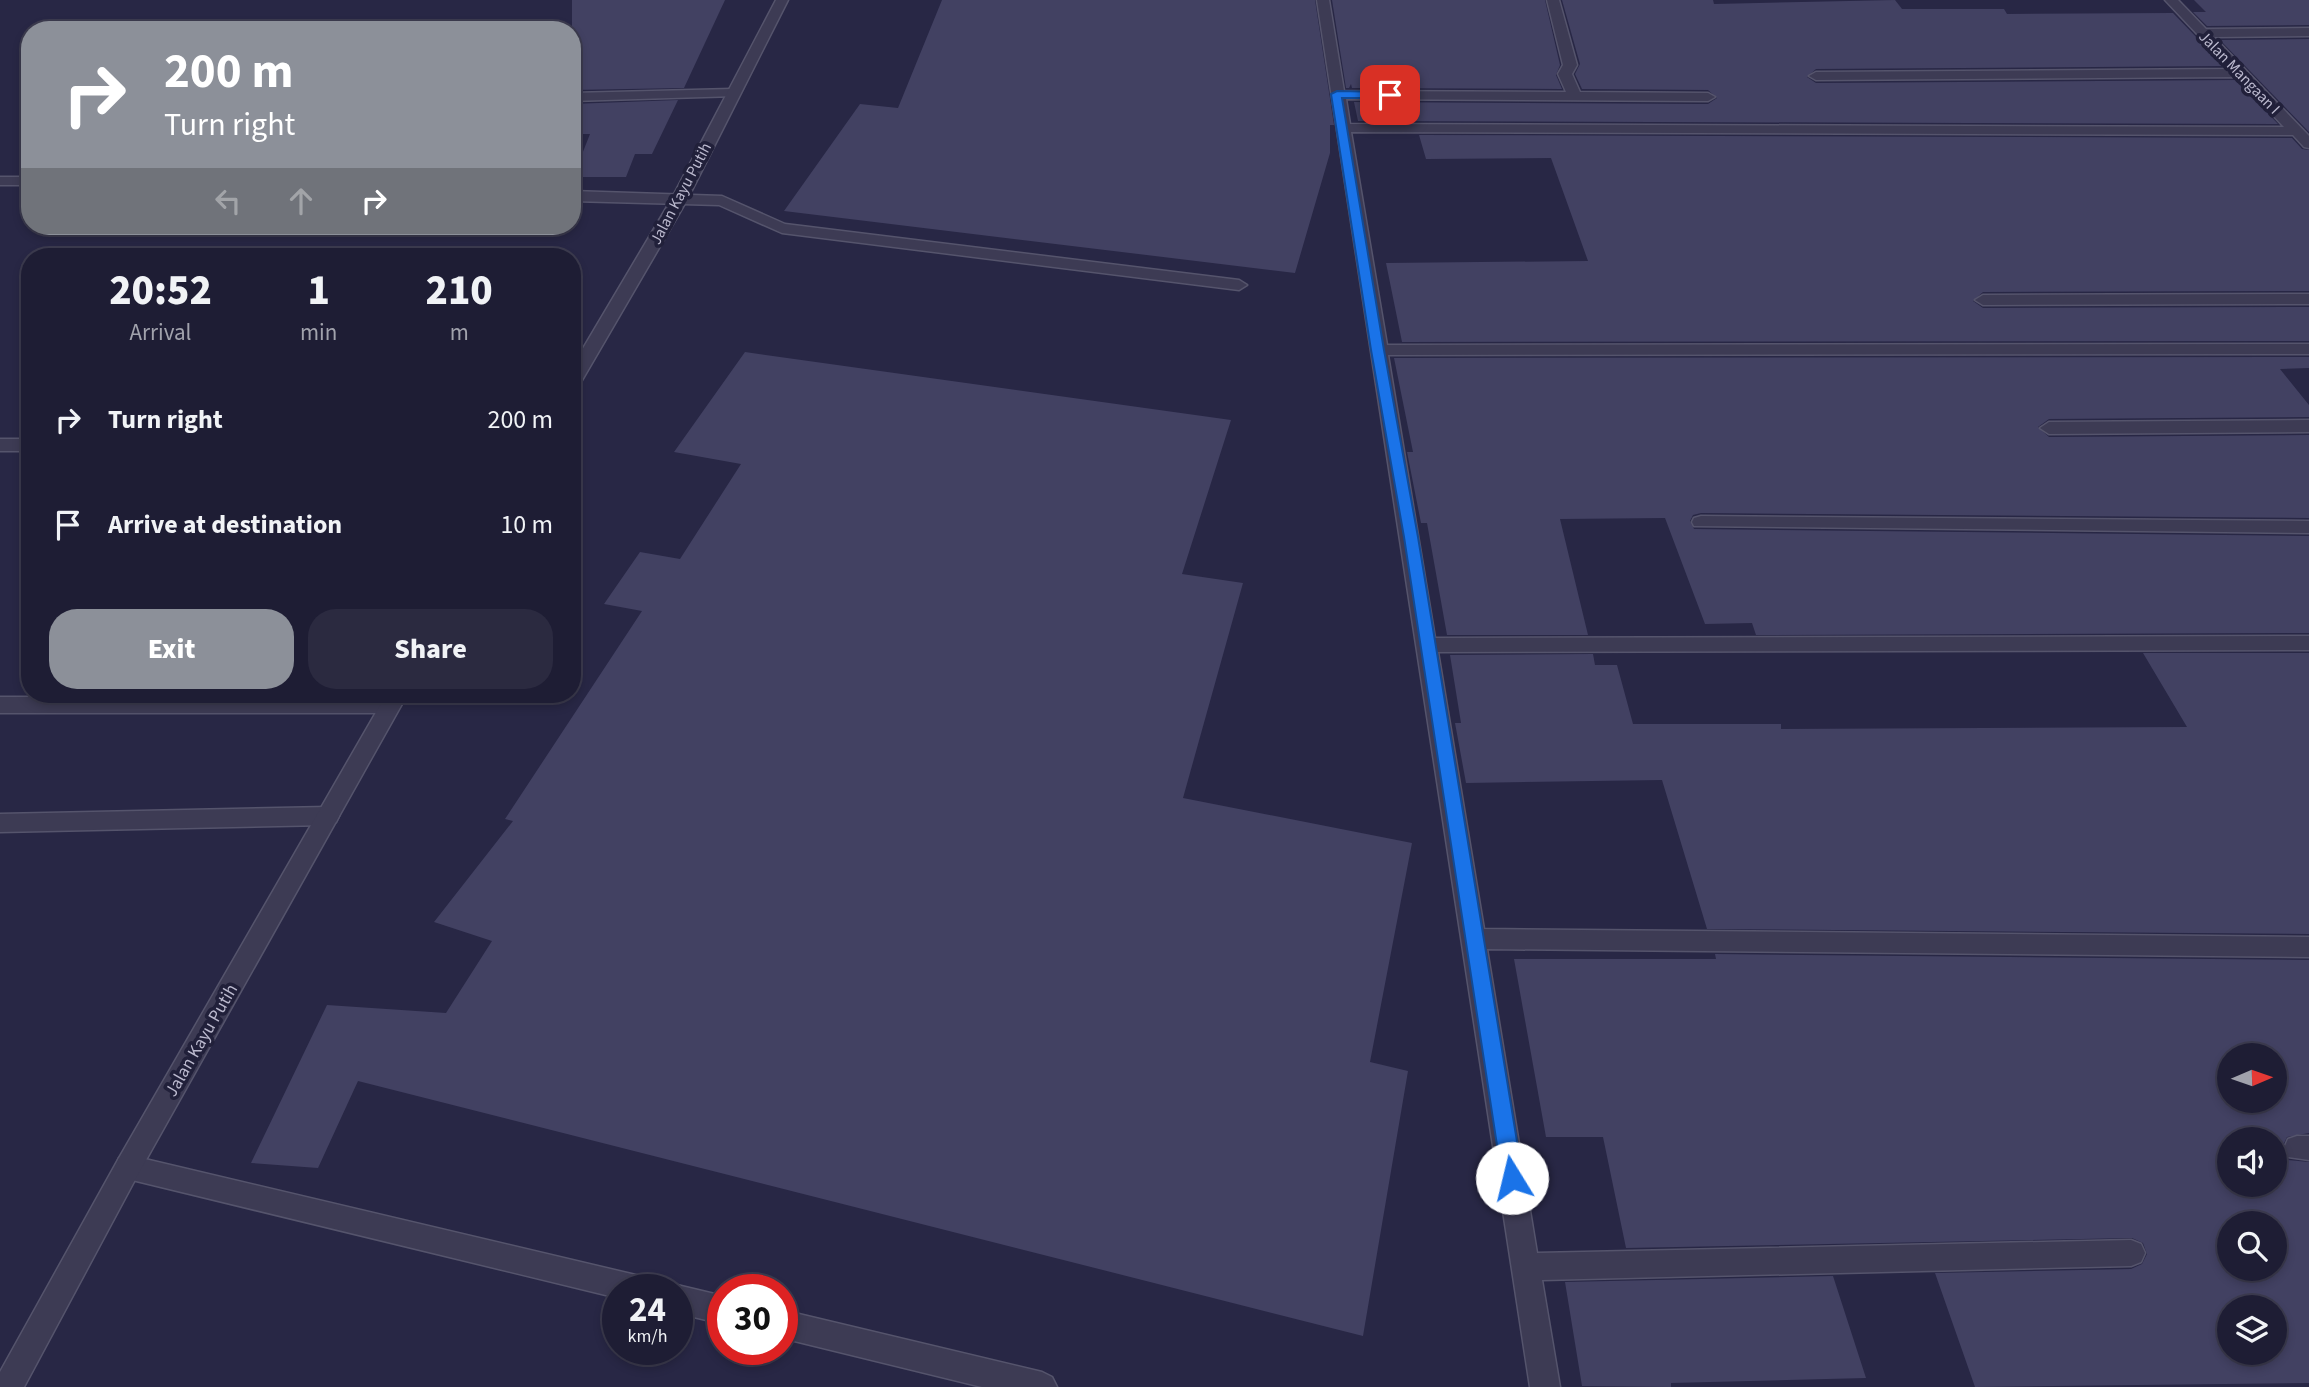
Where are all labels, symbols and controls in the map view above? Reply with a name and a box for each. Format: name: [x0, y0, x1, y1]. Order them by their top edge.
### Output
street label: Jalan Mangaan I: [2194, 26, 2285, 119]
text: 200 m: [164, 37, 293, 107]
icon: right: [49, 49, 140, 140]
pin: [1360, 65, 1420, 125]
icon: arrive: [1371, 76, 1409, 114]
text: Turn right: [164, 102, 295, 148]
street label: Jalan Kayu Putih: [645, 139, 717, 248]
icon: left: [209, 182, 247, 220]
icon: ahead: [282, 182, 320, 220]
icon: right: [355, 182, 393, 220]
text: 20:52: [109, 261, 212, 321]
text: 1: [307, 261, 330, 321]
text: 210: [426, 261, 493, 321]
text: Arrival: [130, 316, 191, 349]
text: min: [300, 316, 337, 349]
text: m: [450, 316, 469, 349]
icon: right: [49, 401, 87, 439]
text: Turn right: [108, 401, 223, 438]
text: 200 m: [487, 401, 553, 438]
icon: arrive: [49, 506, 87, 544]
text: Arrive at destination: [108, 506, 342, 543]
text: 10 m: [500, 506, 553, 543]
button: Exit: [49, 609, 294, 689]
button: Share: [308, 609, 553, 689]
street label: Jalan Kayu Putih: [159, 979, 244, 1101]
north arrow: [2217, 1043, 2287, 1113]
map controls: [2217, 1043, 2287, 1365]
button: sound: [2217, 1127, 2287, 1197]
position arrow: [1475, 1141, 1549, 1215]
button: search: [2217, 1211, 2287, 1281]
speed limit sign: 30: [707, 1274, 798, 1365]
text: 24: [629, 1285, 666, 1335]
button: layers: [2217, 1295, 2287, 1365]
text: km/h: [628, 1324, 667, 1349]

